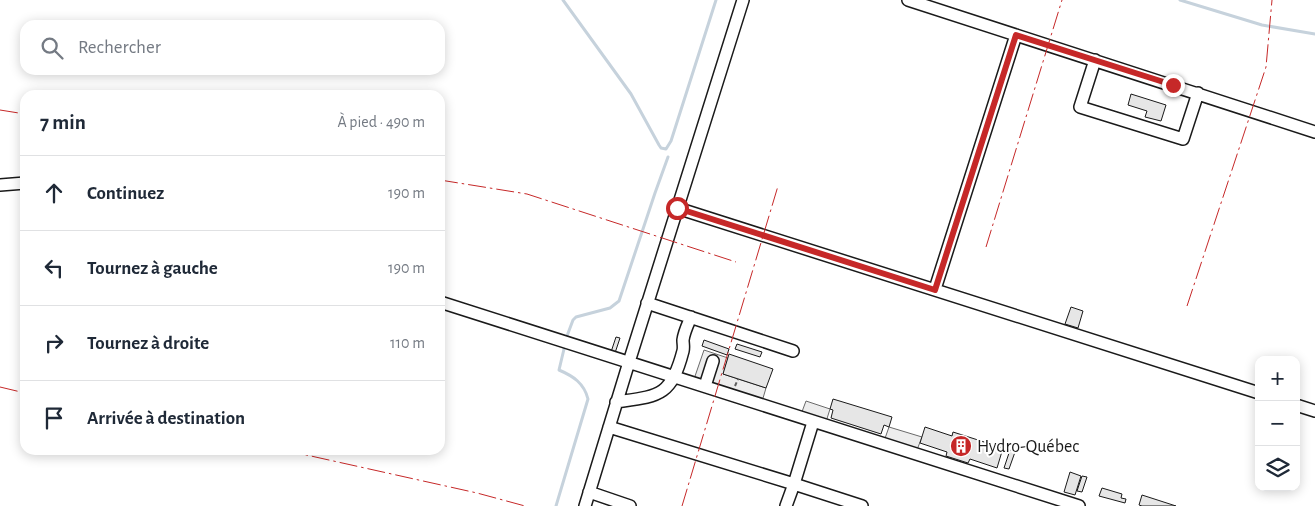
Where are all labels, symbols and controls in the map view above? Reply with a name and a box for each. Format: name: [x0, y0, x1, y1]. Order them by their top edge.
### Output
search box: [20, 20, 445, 75]
icon: search: [38, 34, 66, 62]
text: Rechercher: [78, 38, 161, 57]
route end: [1162, 74, 1185, 97]
text: 7 min: [40, 112, 86, 133]
text: À pied · 490 m: [337, 114, 425, 130]
icon: ahead: [40, 179, 68, 207]
text: Continuez: [87, 184, 164, 203]
text: 190 m: [388, 185, 425, 201]
route start: [666, 197, 689, 220]
icon: left: [40, 254, 68, 282]
text: Tournez à gauche: [87, 259, 218, 278]
text: 190 m: [388, 260, 425, 276]
icon: right: [40, 329, 68, 357]
text: Tournez à droite: [87, 334, 209, 353]
text: 110 m: [390, 335, 425, 351]
map controls: [1255, 356, 1300, 491]
button: +: [1255, 356, 1300, 401]
button: −: [1255, 401, 1300, 446]
icon: arrive: [40, 404, 68, 432]
text: Arrivée à destination: [87, 409, 245, 428]
building icon: Hydro-Québec: [949, 434, 973, 458]
place label: Hydro-Québec: [977, 438, 1079, 456]
button: layers: [1255, 446, 1300, 491]

